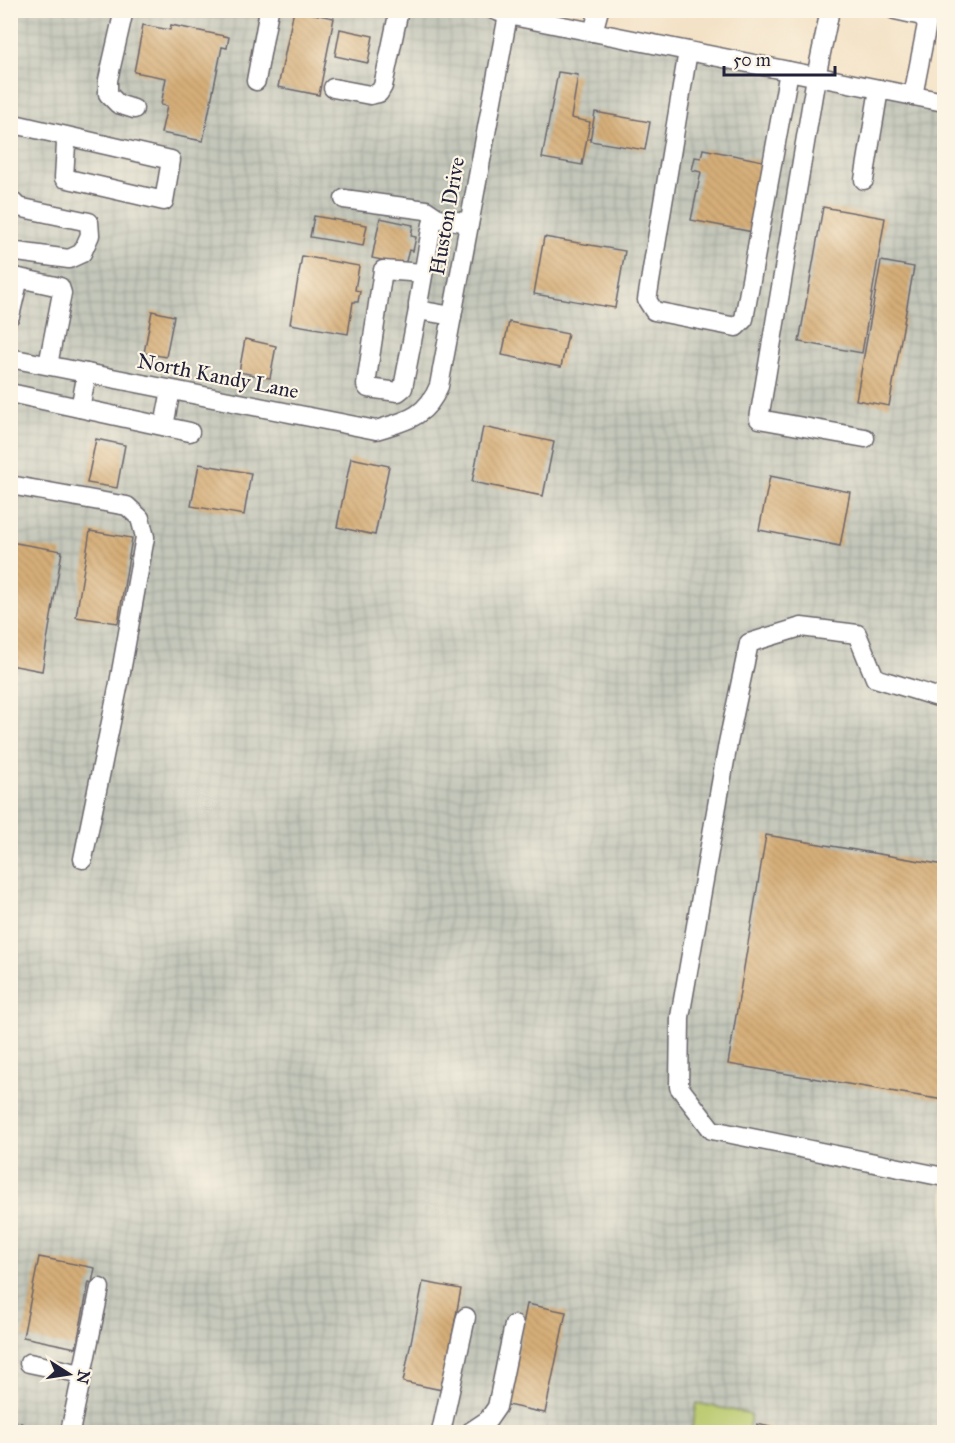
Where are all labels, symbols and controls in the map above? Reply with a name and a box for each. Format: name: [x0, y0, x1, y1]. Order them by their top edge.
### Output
scale bar: [724, 39, 835, 77]
text: 50 m: [733, 49, 771, 71]
street label: Huston Drive: [424, 155, 470, 277]
street label: North Kandy Lane: [135, 348, 301, 404]
north arrow: [39, 1344, 99, 1404]
text: N: [72, 1368, 94, 1386]

